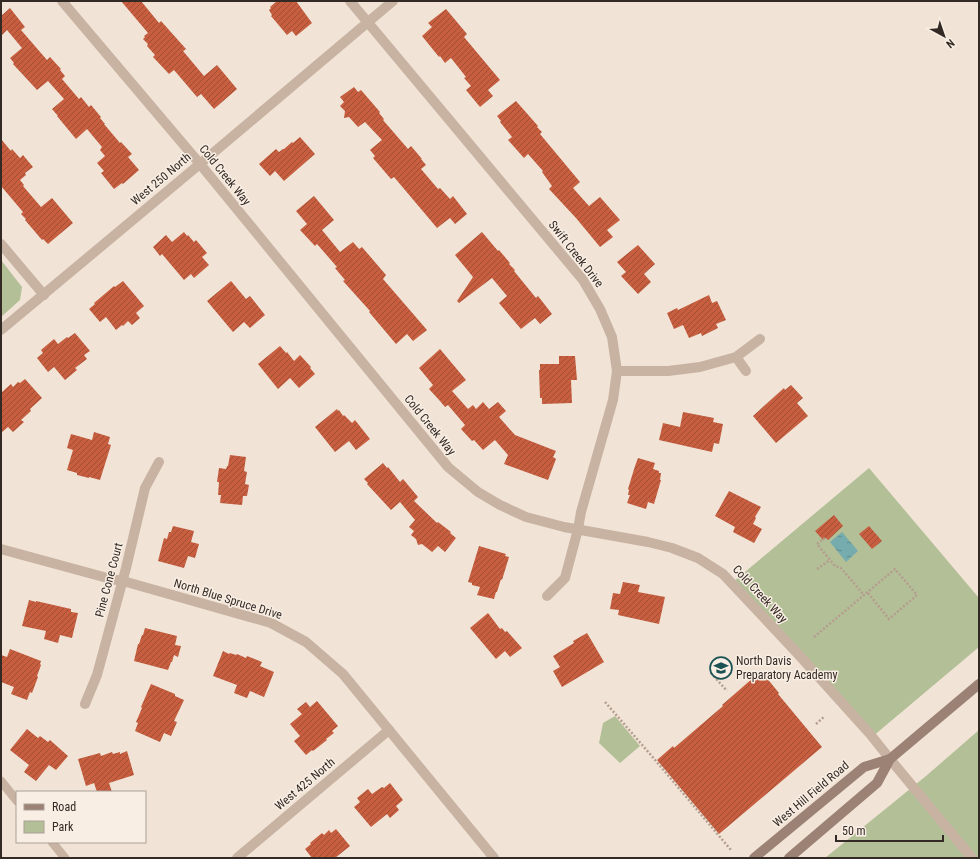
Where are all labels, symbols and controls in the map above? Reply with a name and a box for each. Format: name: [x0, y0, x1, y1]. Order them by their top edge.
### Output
north arrow: [924, 16, 964, 56]
text: N: [943, 36, 957, 51]
street label: Cold Creek Way: [196, 142, 254, 208]
street label: West 250 North: [128, 150, 194, 208]
street label: Swift Creek Drive: [546, 218, 607, 290]
street label: Cold Creek Way: [401, 392, 459, 458]
street label: Pine Cone Court: [92, 541, 126, 619]
street label: Cold Creek Way: [730, 562, 790, 626]
street label: North Blue Spruce Drive: [172, 576, 284, 622]
place label: North Davis Preparatory Academy: [736, 654, 837, 682]
school or university icon: North Davis Preparatory Academy: [708, 655, 734, 681]
street label: West 425 North: [272, 755, 338, 813]
street label: West Hill Field Road: [770, 758, 852, 830]
legend: [16, 791, 146, 843]
text: Road: [52, 800, 76, 814]
scale bar: [836, 817, 943, 843]
text: Park: [52, 820, 74, 834]
text: 50 m: [842, 824, 866, 838]

